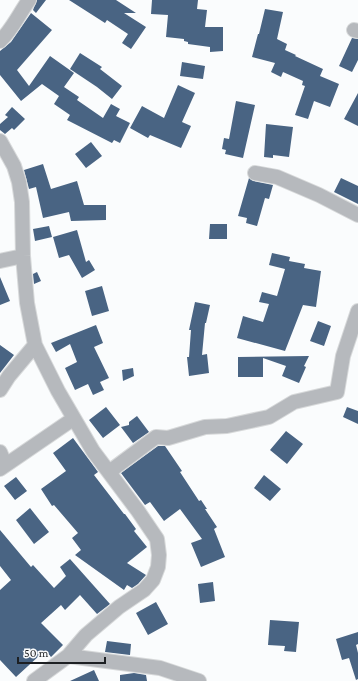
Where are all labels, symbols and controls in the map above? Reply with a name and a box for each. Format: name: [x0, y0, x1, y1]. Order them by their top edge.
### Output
scale bar: [18, 639, 105, 665]
text: 50 m: [24, 646, 49, 660]

